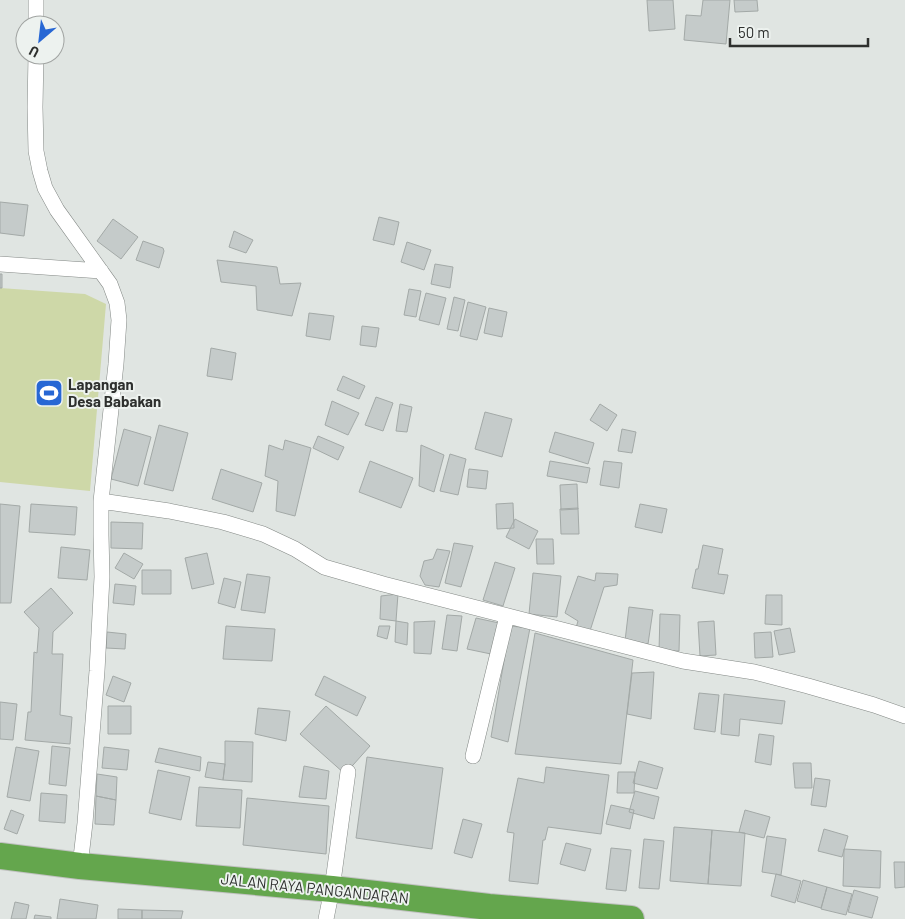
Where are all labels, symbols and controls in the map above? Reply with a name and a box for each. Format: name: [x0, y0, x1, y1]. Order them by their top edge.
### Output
north arrow: [15, 15, 65, 65]
scale bar: [730, 15, 868, 47]
text: 50 m: [738, 23, 770, 41]
text: U: [26, 42, 42, 61]
place label: Lapangan Desa Babakan: [68, 375, 161, 410]
sports icon: Lapangan Desa Babakan: [34, 378, 64, 408]
street label: JALAN RAYA PANGANDARAN: [220, 869, 410, 907]

